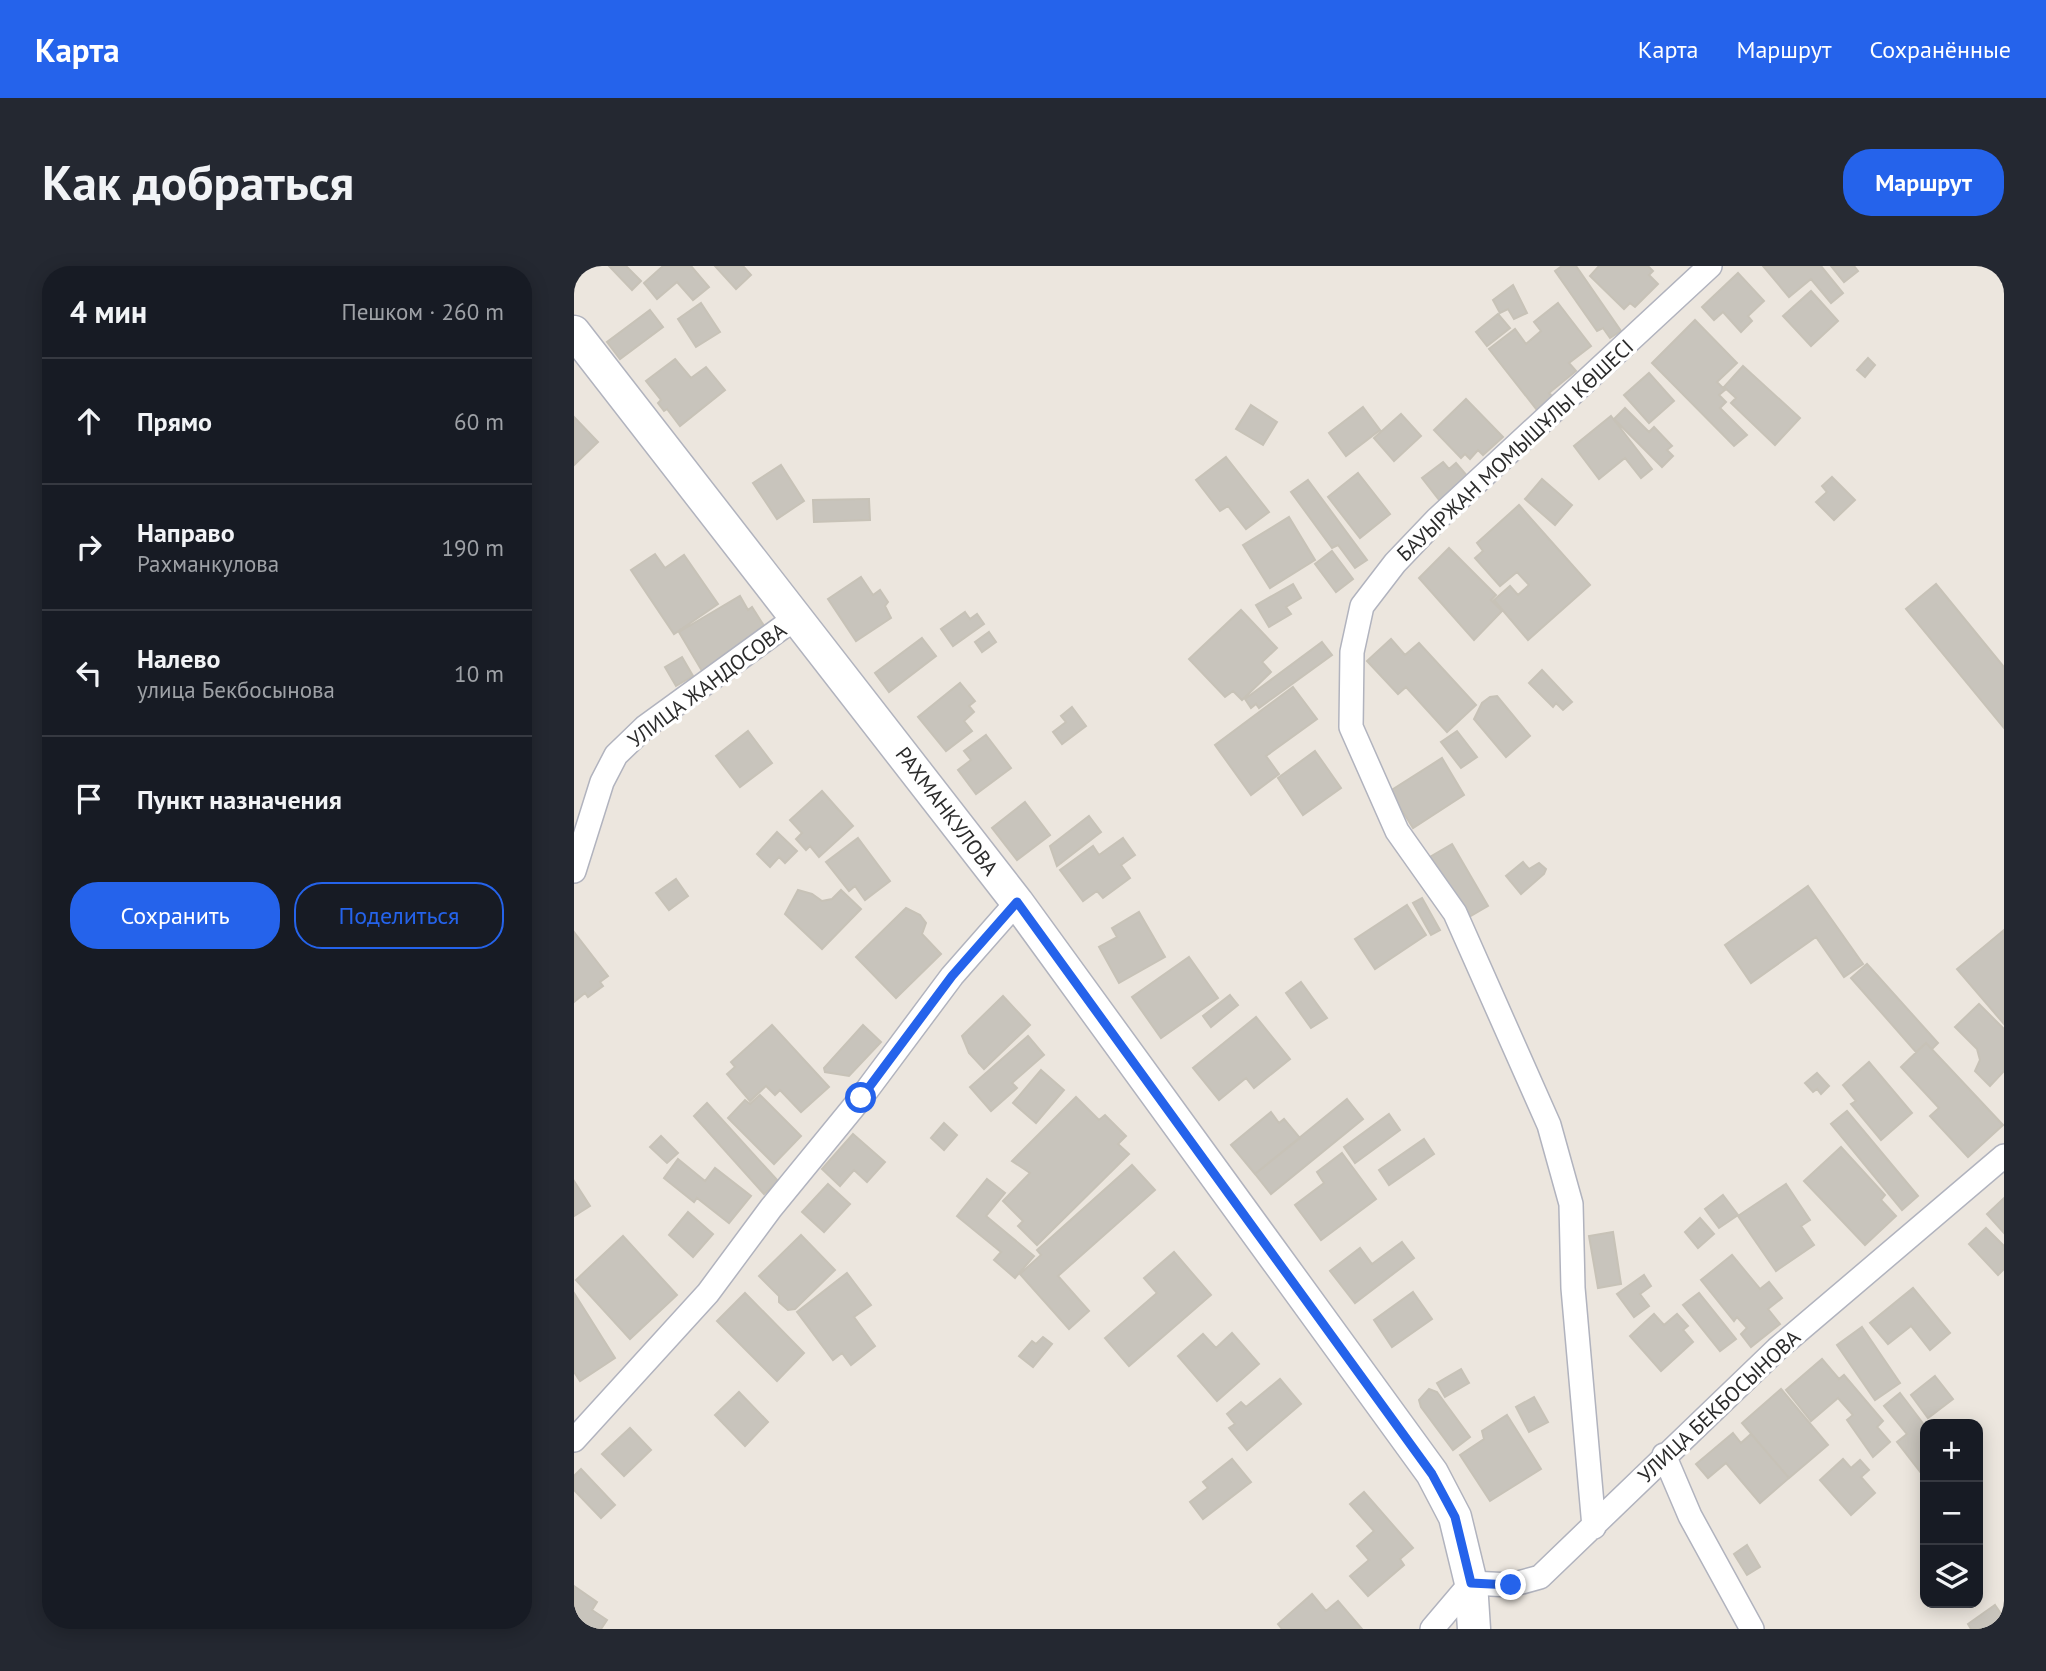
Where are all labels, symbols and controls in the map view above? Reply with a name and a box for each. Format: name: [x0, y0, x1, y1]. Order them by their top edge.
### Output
text: Карта: [35, 28, 120, 71]
text: Карта: [1638, 34, 1698, 65]
text: Маршрут: [1736, 34, 1831, 65]
text: Сохранённые: [1869, 34, 2011, 65]
button: Маршрут: [1843, 149, 2004, 216]
text: Как добраться: [42, 150, 354, 214]
text: 4 мин: [70, 292, 147, 331]
text: Пешком · 260 m: [341, 297, 504, 326]
street label: БАУЫРЖАН МОМЫШҰЛЫ КӨШЕСІ: [1391, 333, 1639, 567]
icon: ahead: [70, 402, 108, 440]
text: Прямо: [137, 405, 212, 438]
text: 60 m: [454, 407, 504, 436]
text: Направо: [137, 516, 235, 549]
icon: right: [70, 528, 108, 566]
text: 190 m: [442, 533, 504, 562]
text: Рахманкулова: [137, 549, 279, 578]
street label: УЛИЦА ЖАНДОСОВА: [622, 616, 792, 753]
text: Налево: [137, 642, 221, 675]
icon: left: [70, 654, 108, 692]
text: 10 m: [454, 659, 504, 688]
text: улица Бекбосынова: [137, 675, 335, 704]
street label: РАХМАНКУЛОВА: [890, 741, 1005, 881]
icon: arrive: [70, 780, 108, 818]
text: Пункт назначения: [137, 783, 342, 816]
button: Сохранить: [70, 882, 280, 949]
button: Поделиться: [294, 882, 504, 949]
route start: [845, 1082, 876, 1113]
street label: УЛИЦА БЕКБОСЫНОВА: [1632, 1323, 1806, 1488]
map controls: [1920, 1419, 1983, 1608]
button: +: [1920, 1419, 1983, 1482]
button: −: [1920, 1482, 1983, 1545]
button: layers: [1920, 1545, 1983, 1608]
route end: [1495, 1569, 1526, 1600]

